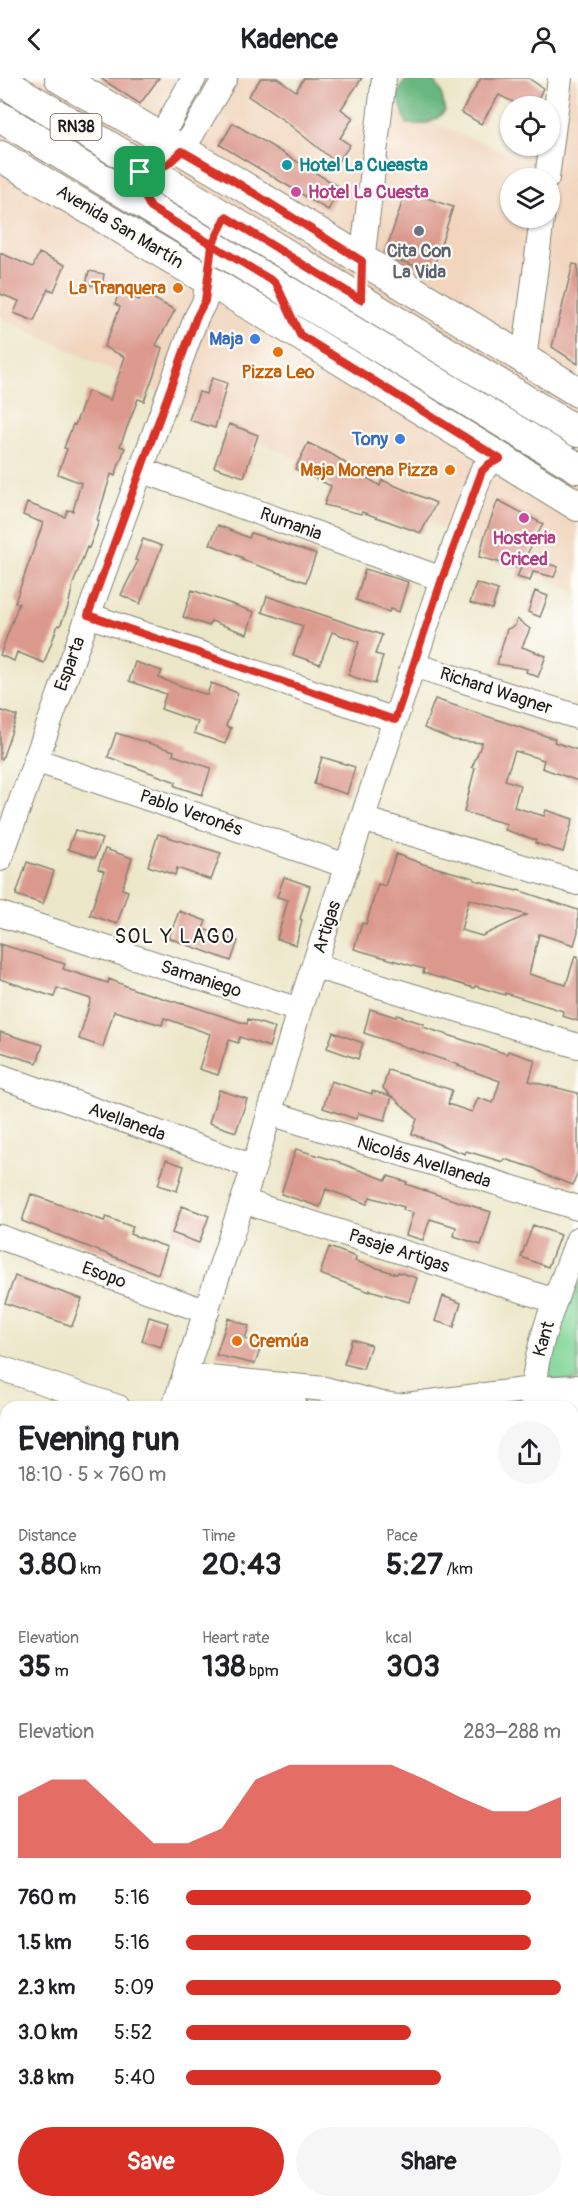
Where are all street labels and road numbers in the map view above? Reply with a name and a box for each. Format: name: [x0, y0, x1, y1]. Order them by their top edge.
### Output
road number: RN38: [50, 114, 101, 140]
street label: Avenida San Martín: [52, 180, 188, 274]
street label: Rumania: [257, 502, 325, 546]
street label: Esparta: [50, 634, 90, 694]
street label: Richard Wagner: [437, 662, 556, 720]
street label: Pablo Veronés: [137, 785, 245, 841]
street label: Artigas: [308, 898, 346, 956]
street label: Samaniego: [158, 955, 245, 1003]
street label: Avellaneda: [85, 1097, 169, 1147]
street label: Nicolás Avellaneda: [354, 1131, 494, 1193]
street label: Pasaje Artigas: [346, 1224, 452, 1278]
street label: Esopo: [79, 1256, 130, 1294]
street label: Kant: [528, 1318, 560, 1359]

